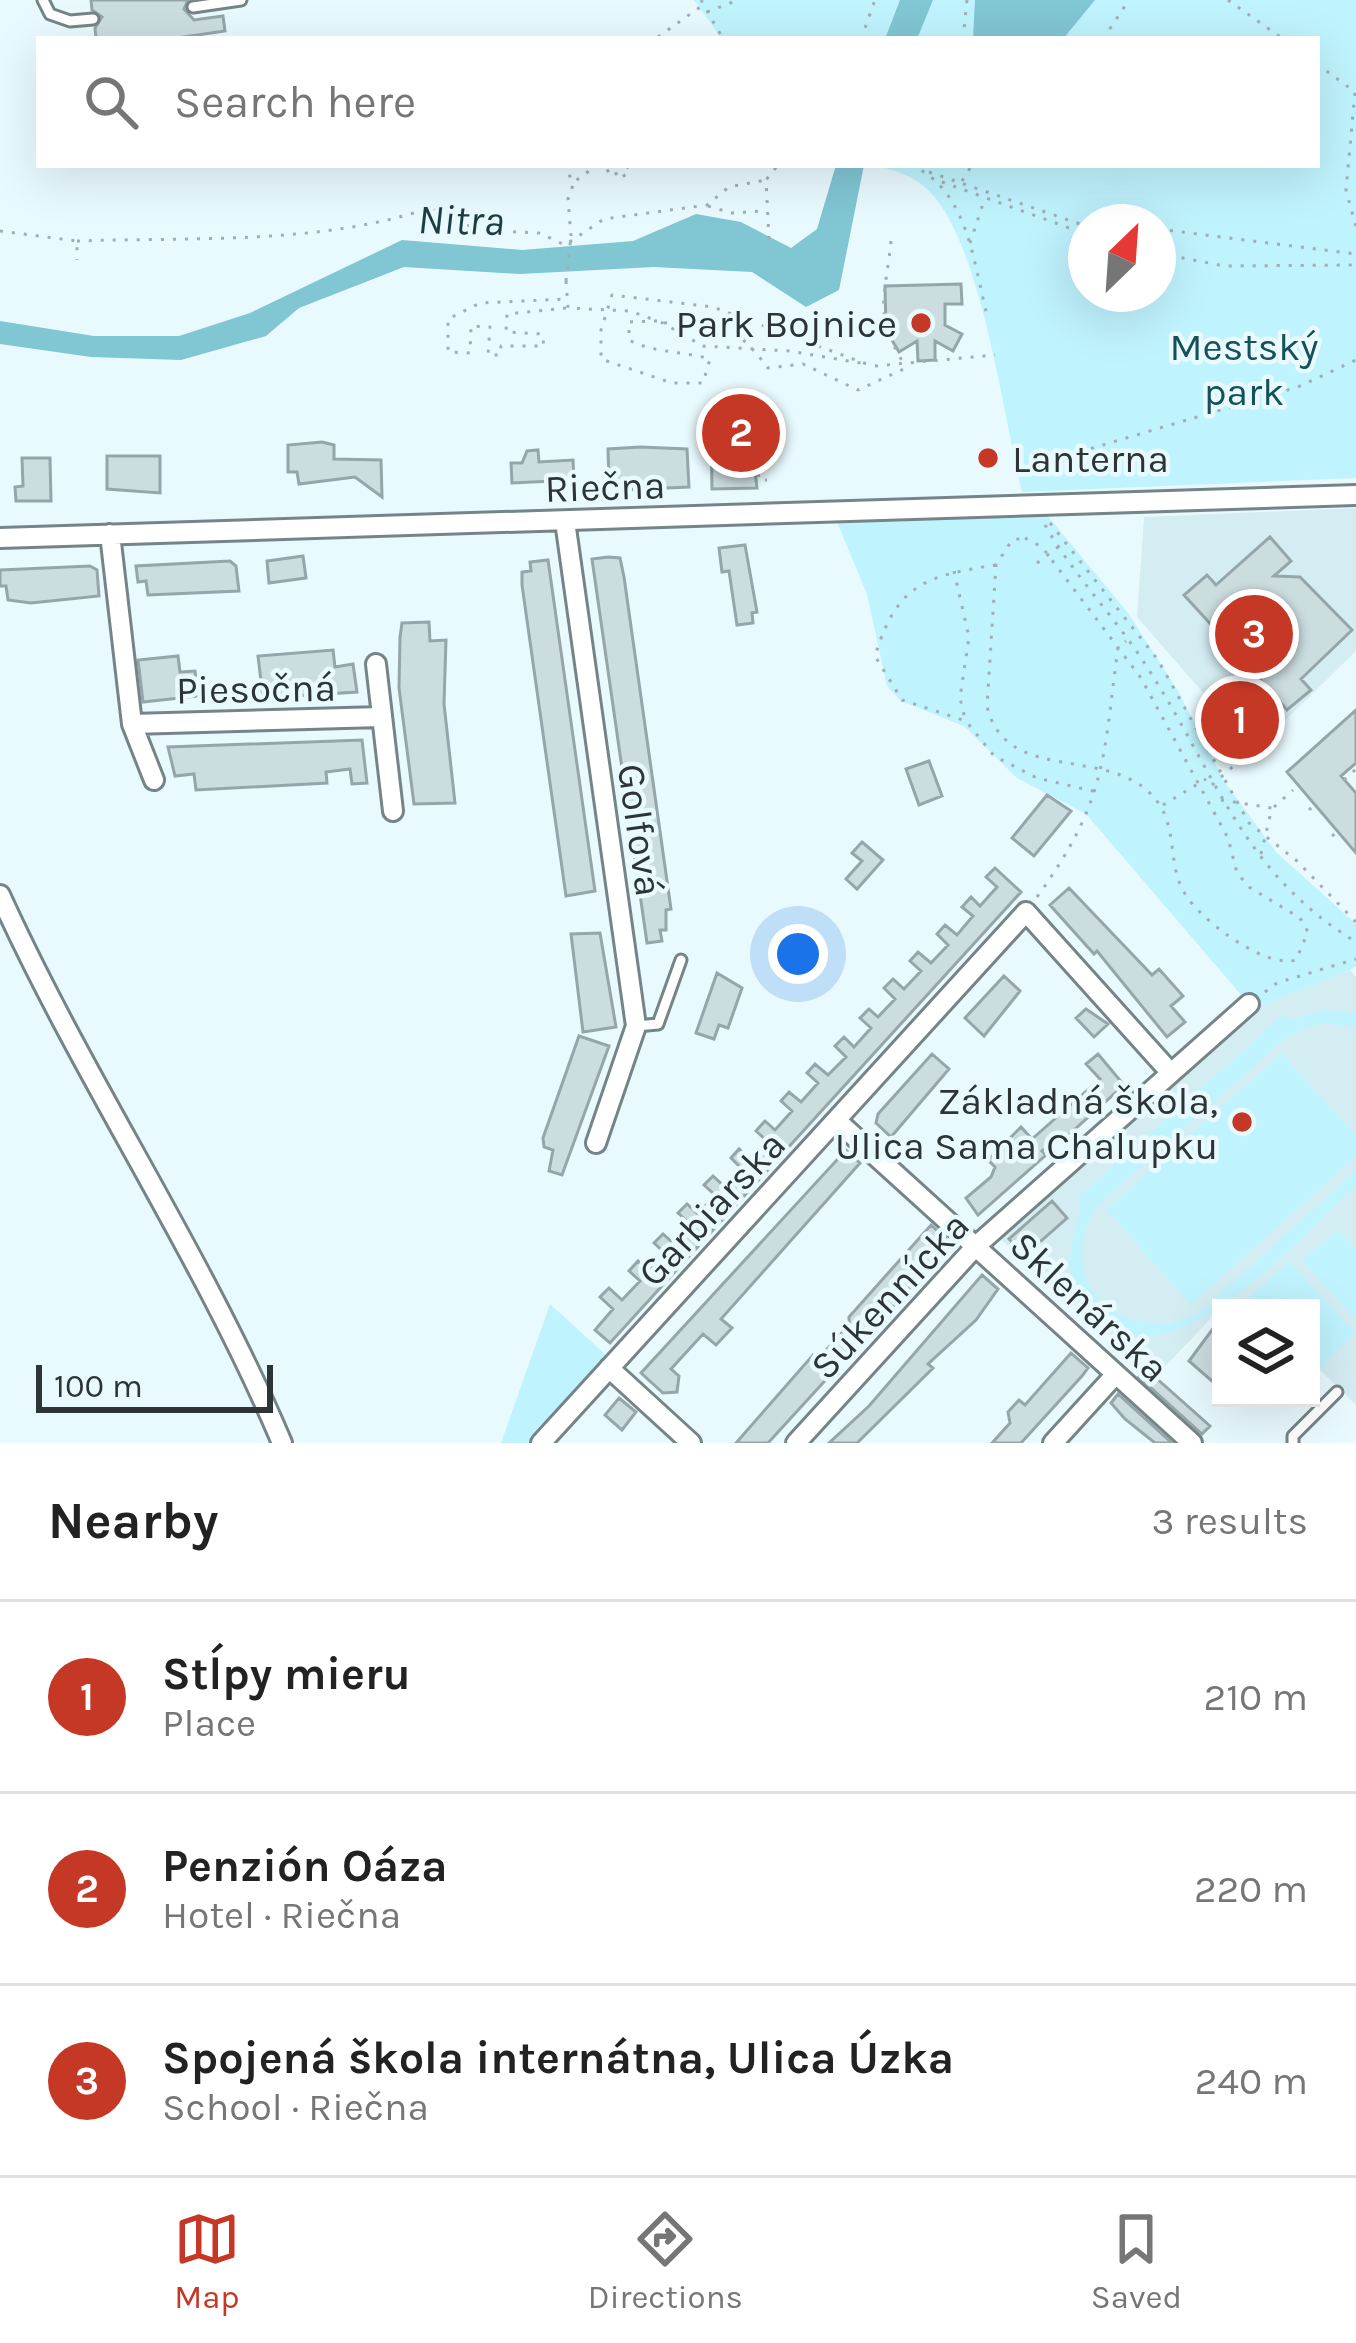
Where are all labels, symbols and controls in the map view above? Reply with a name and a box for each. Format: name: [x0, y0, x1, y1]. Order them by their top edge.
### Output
search box: [36, 36, 1320, 168]
icon: search: [78, 69, 144, 135]
text: Search here: [174, 76, 416, 128]
water label: Nitra: [417, 194, 505, 246]
north arrow: [1068, 204, 1176, 312]
place label: Park Bojnice: [676, 301, 897, 347]
marker: Park Bojnice: [908, 310, 934, 336]
park label: Mestský park: [1170, 324, 1318, 415]
pin: 2: [702, 388, 780, 478]
place label: Lanterna: [1012, 436, 1169, 482]
marker: Lanterna: [975, 445, 1001, 471]
street label: Riečna: [544, 462, 666, 512]
pin: 3: [1215, 589, 1293, 679]
street label: Piesočná: [176, 665, 337, 713]
pin: 1: [1201, 675, 1279, 765]
street label: Golfová: [608, 761, 672, 899]
your location: [768, 924, 828, 984]
place label: Základná škola, Ulica Sama Chalupku: [835, 1078, 1218, 1169]
marker: Základná škola, Ulica Sama Chalupku: [1229, 1109, 1255, 1135]
street label: Garbiarska: [628, 1122, 795, 1296]
street label: Súkennícka: [801, 1203, 979, 1389]
street label: Sklenárska: [1001, 1222, 1178, 1392]
map controls: [1212, 1299, 1320, 1407]
button: layers: [1212, 1299, 1320, 1407]
scale bar: [36, 1359, 273, 1412]
text: 100 m: [54, 1367, 143, 1405]
text: Nearby: [48, 1491, 218, 1551]
text: 3 results: [1151, 1498, 1308, 1544]
text: Stĺpy mieru: [162, 1648, 411, 1700]
text: 1: [80, 1674, 94, 1720]
text: 210 m: [1204, 1674, 1308, 1720]
text: Place: [162, 1700, 256, 1746]
text: Penzión Oáza: [162, 1840, 448, 1892]
text: 2: [75, 1866, 99, 1912]
text: 220 m: [1194, 1866, 1308, 1912]
text: Hotel · Riečna: [162, 1892, 401, 1938]
text: Spojená škola internátna, Ulica Úzka: [162, 2032, 954, 2084]
text: 3: [75, 2058, 99, 2104]
text: 240 m: [1195, 2058, 1308, 2104]
text: School · Riečna: [162, 2084, 429, 2130]
tab: Map: [174, 2206, 240, 2316]
tab: Directions: [588, 2206, 743, 2316]
tab: Saved: [1091, 2206, 1182, 2316]

